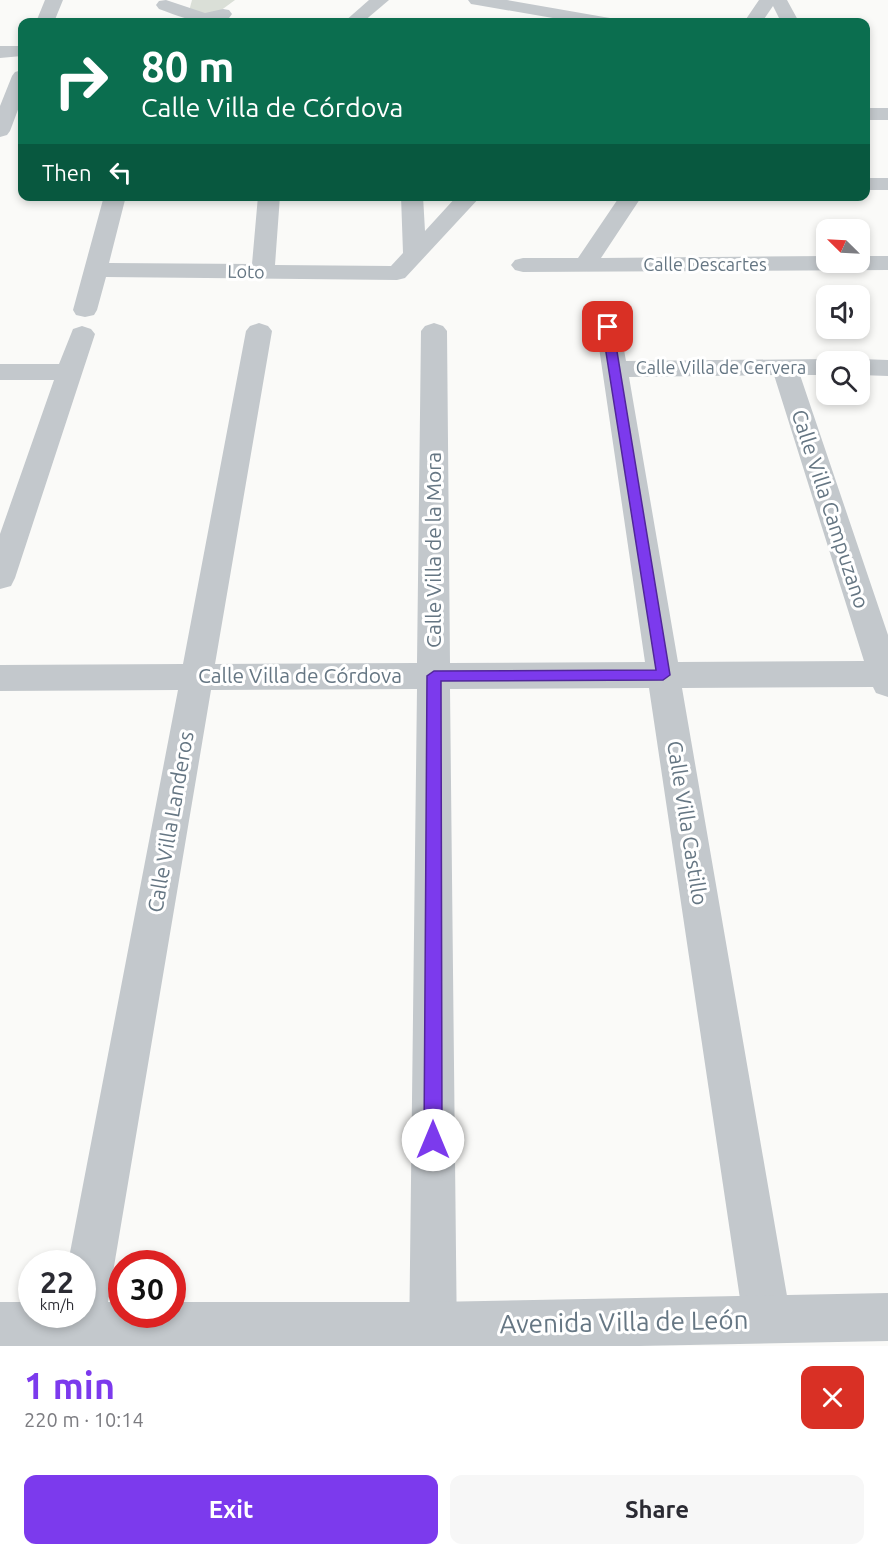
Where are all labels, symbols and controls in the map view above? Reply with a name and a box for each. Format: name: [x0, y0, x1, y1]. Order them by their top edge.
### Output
icon: right: [42, 42, 120, 120]
text: 80 m: [141, 43, 235, 90]
text: Calle Villa de Córdova: [141, 92, 404, 122]
icon: left: [104, 156, 137, 189]
text: Then: [42, 160, 92, 185]
north arrow: [816, 219, 870, 273]
map controls: [816, 219, 870, 405]
street label: Calle Descartes: [643, 254, 767, 274]
street label: Loto: [227, 261, 265, 281]
button: sound: [816, 285, 870, 339]
pin: [582, 301, 633, 352]
icon: arrive: [591, 310, 624, 343]
button: search: [816, 351, 870, 405]
street label: Calle Villa de Cervera: [636, 357, 806, 377]
street label: Calle Villa Campuzano: [787, 406, 874, 611]
street label: Calle Villa de la Mora: [421, 452, 445, 648]
street label: Calle Villa de Córdova: [198, 663, 402, 687]
street label: Calle Villa Landeros: [142, 729, 198, 914]
street label: Calle Villa Castillo: [663, 739, 713, 907]
position arrow: [401, 1108, 465, 1172]
speed limit sign: 30: [108, 1250, 186, 1328]
text: 22: [40, 1265, 74, 1299]
text: km/h: [40, 1296, 74, 1313]
street label: Avenida Villa de León: [499, 1305, 749, 1338]
text: 1 min: [24, 1365, 115, 1406]
button: close: [801, 1366, 864, 1429]
text: 220 m · 10:14: [24, 1408, 144, 1431]
button: Exit: [24, 1475, 438, 1544]
button: Share: [450, 1475, 864, 1544]

